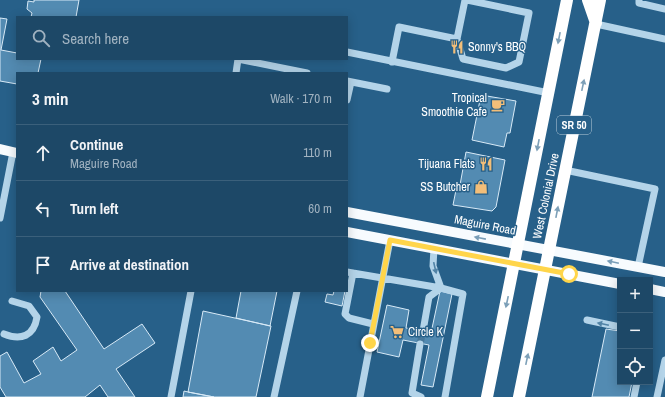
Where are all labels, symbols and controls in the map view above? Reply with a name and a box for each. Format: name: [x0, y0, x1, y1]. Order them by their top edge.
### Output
search box: [16, 16, 348, 60]
icon: search: [30, 27, 52, 49]
text: Search here: [62, 28, 129, 49]
one-way arrow: [556, 32, 562, 44]
restaurant icon: Sonny's BBQ: [449, 39, 465, 55]
place label: Sonny's BBQ: [468, 39, 527, 55]
one-way arrow: [580, 78, 586, 91]
text: 3 min: [32, 87, 68, 110]
text: Walk · 170 m: [270, 90, 332, 107]
place label: Tropical Smoothie Cafe: [421, 90, 487, 120]
cafe icon: Tropical Smoothie Cafe: [490, 97, 506, 113]
road number: SR 50: [557, 116, 591, 134]
text: Continue: [70, 134, 123, 155]
one-way arrow: [535, 139, 541, 151]
icon: ahead: [32, 142, 54, 164]
text: 110 m: [303, 144, 332, 161]
street label: West Colonial Drive: [529, 152, 563, 240]
text: Maguire Road: [70, 155, 138, 172]
place label: Tijuana Flats: [418, 156, 475, 172]
restaurant icon: Tijuana Flats: [478, 156, 494, 172]
place label: SS Butcher: [420, 179, 471, 195]
shop icon: SS Butcher: [473, 179, 489, 195]
icon: left: [32, 198, 54, 220]
text: Turn left: [70, 198, 118, 219]
text: 60 m: [308, 200, 332, 217]
one-way arrow: [554, 206, 560, 218]
street label: Maguire Road: [453, 211, 517, 239]
one-way arrow: [474, 234, 486, 240]
icon: arrive: [32, 254, 54, 276]
text: Arrive at destination: [70, 254, 189, 275]
one-way arrow: [607, 258, 619, 264]
one-way arrow: [432, 262, 438, 275]
route start: [560, 265, 578, 283]
map controls: [617, 277, 653, 385]
button: +: [617, 277, 653, 313]
one-way arrow: [504, 295, 510, 308]
button: −: [617, 313, 653, 349]
one-way arrow: [597, 320, 610, 326]
supermarket icon: Circle K: [389, 324, 405, 340]
place label: Circle K: [408, 324, 443, 340]
route end: [361, 334, 379, 352]
button: locate: [617, 349, 653, 385]
one-way arrow: [524, 353, 530, 365]

